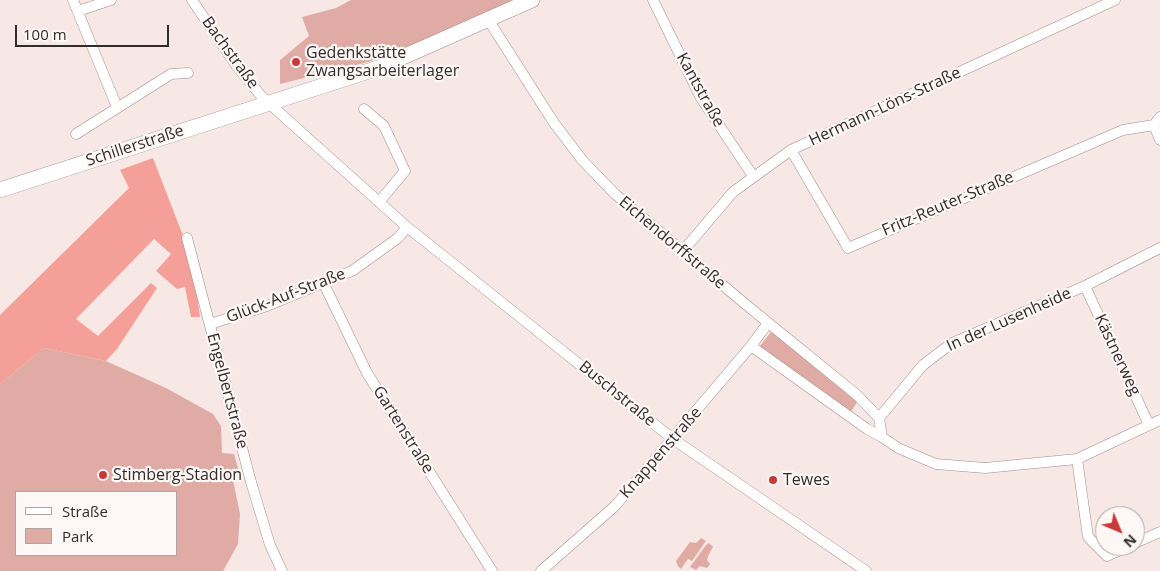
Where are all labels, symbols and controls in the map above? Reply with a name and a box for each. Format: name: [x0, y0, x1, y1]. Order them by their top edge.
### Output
street label: Bachstraße: [197, 13, 263, 93]
scale bar: [18, 15, 171, 47]
text: 100 m: [23, 24, 67, 44]
place label: Gedenkstätte Zwangsarbeiterlager: [306, 43, 459, 81]
street label: Kantstraße: [672, 50, 728, 130]
marker: Gedenkstätte Zwangsarbeiterlager: [290, 56, 302, 68]
street label: Hermann-Löns-Straße: [806, 63, 964, 151]
street label: Schillerstraße: [84, 121, 186, 171]
street label: Fritz-Reuter-Straße: [879, 168, 1017, 240]
street label: Eichendorffstraße: [615, 193, 729, 293]
street label: Glück-Auf-Straße: [224, 264, 348, 328]
street label: In der Lusenheide: [944, 284, 1074, 356]
street label: Kästnerweg: [1090, 311, 1144, 399]
street label: Engelbertstraße: [202, 331, 252, 451]
street label: Buschstraße: [575, 357, 659, 431]
street label: Gartenstraße: [369, 383, 437, 477]
street label: Knappenstraße: [616, 403, 706, 503]
place label: Stimberg-Stadion: [113, 465, 242, 485]
marker: Stimberg-Stadion: [97, 469, 109, 481]
place label: Tewes: [783, 470, 830, 490]
marker: Tewes: [767, 474, 779, 486]
legend: [15, 491, 178, 556]
text: Straße: [62, 501, 108, 521]
north arrow: [1095, 506, 1145, 556]
text: Park: [62, 526, 93, 546]
text: N: [1120, 531, 1141, 552]

